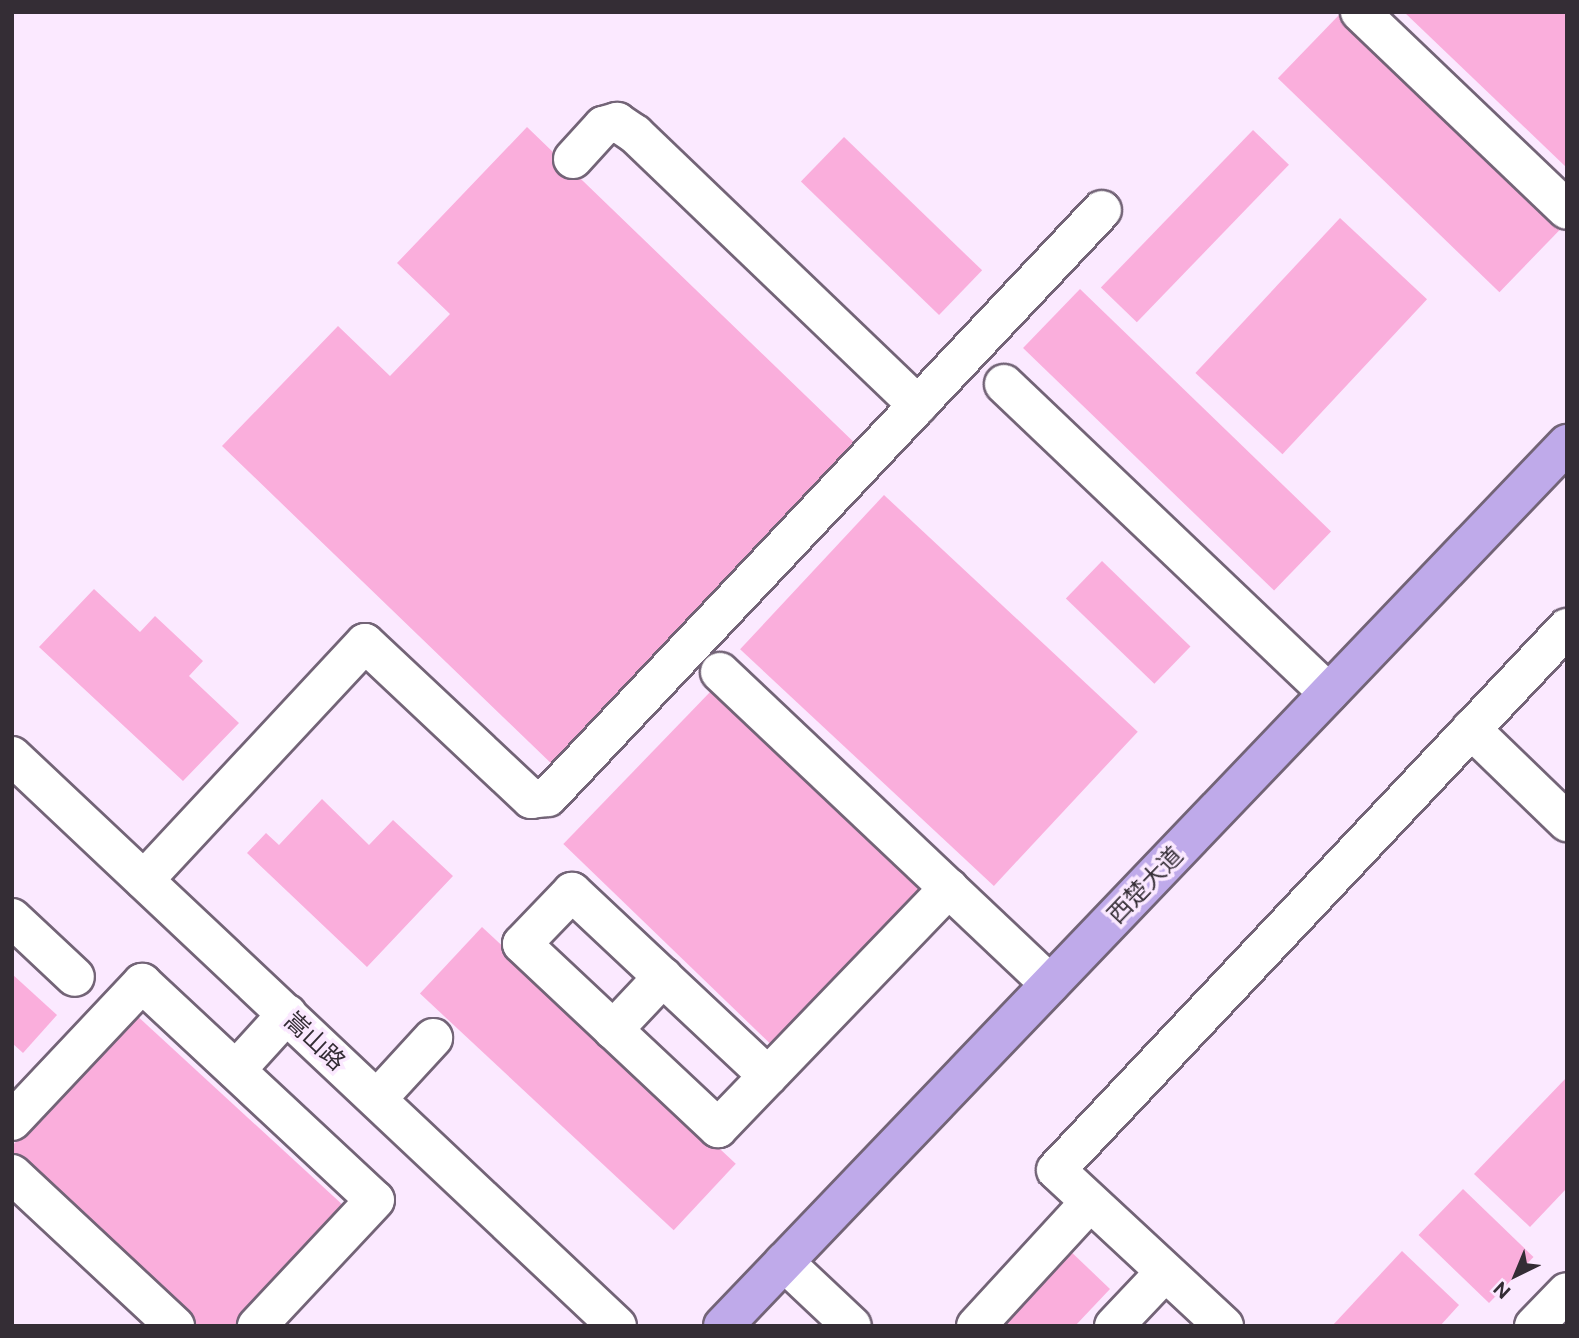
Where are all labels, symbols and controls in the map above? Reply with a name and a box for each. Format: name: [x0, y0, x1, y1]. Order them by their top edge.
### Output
street label: 西楚大道: [1101, 840, 1189, 930]
street label: 嵩山路: [279, 1006, 351, 1076]
north arrow: [1481, 1240, 1551, 1310]
text: N: [1489, 1277, 1515, 1303]

